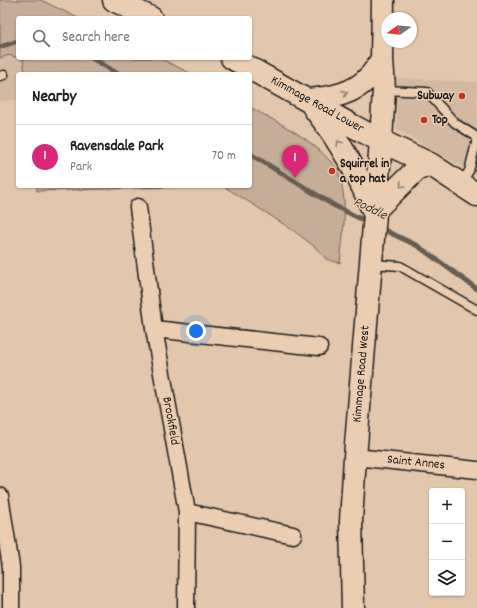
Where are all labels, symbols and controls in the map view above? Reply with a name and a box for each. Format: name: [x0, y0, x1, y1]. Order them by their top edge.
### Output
north arrow: [381, 12, 417, 48]
search box: [16, 16, 252, 60]
icon: search: [30, 27, 52, 49]
text: Search here: [62, 27, 130, 49]
street label: Kimmage Road Lower: [267, 71, 367, 139]
text: Nearby: [32, 86, 76, 110]
place label: Subway: [417, 87, 455, 106]
one-way arrow: [342, 89, 349, 97]
marker: Subway: [457, 91, 467, 101]
place label: Top: [432, 111, 448, 130]
marker: Top: [419, 115, 429, 125]
text: Ravensdale Park: [70, 136, 164, 158]
one-way arrow: [337, 141, 344, 148]
pin: 1: [282, 145, 308, 178]
text: 1: [44, 147, 46, 166]
text: 70 m: [212, 147, 236, 166]
place label: Squirrel in a top hat: [340, 155, 389, 189]
text: Park: [70, 158, 92, 177]
marker: Squirrel in a top hat: [327, 166, 337, 176]
one-way arrow: [399, 180, 407, 188]
water label: Poddle: [350, 192, 391, 226]
your location: [186, 321, 206, 341]
street label: Kimmage Road West: [348, 324, 376, 423]
street label: Brookfield: [156, 395, 184, 447]
street label: Saint Annes: [386, 451, 446, 475]
map controls: [429, 488, 465, 596]
button: +: [429, 488, 465, 524]
button: −: [429, 524, 465, 560]
button: layers: [429, 560, 465, 596]

